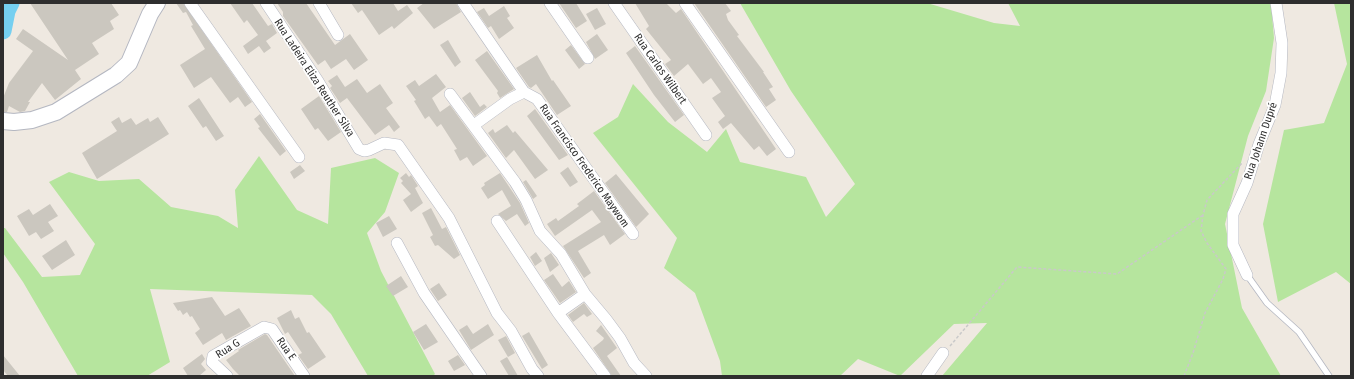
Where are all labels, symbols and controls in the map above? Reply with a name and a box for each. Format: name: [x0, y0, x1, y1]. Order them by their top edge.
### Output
street label: Rua Ladeira Eliza Reuther Silva: [271, 17, 357, 139]
street label: Rua Carlos Wilbert: [631, 31, 689, 107]
street label: Rua Johann Dupré: [1242, 101, 1280, 181]
street label: Rua Francisco Frederico Maywom: [536, 102, 632, 230]
street label: Rua E: [273, 335, 299, 363]
street label: Rua G: [213, 337, 243, 361]

